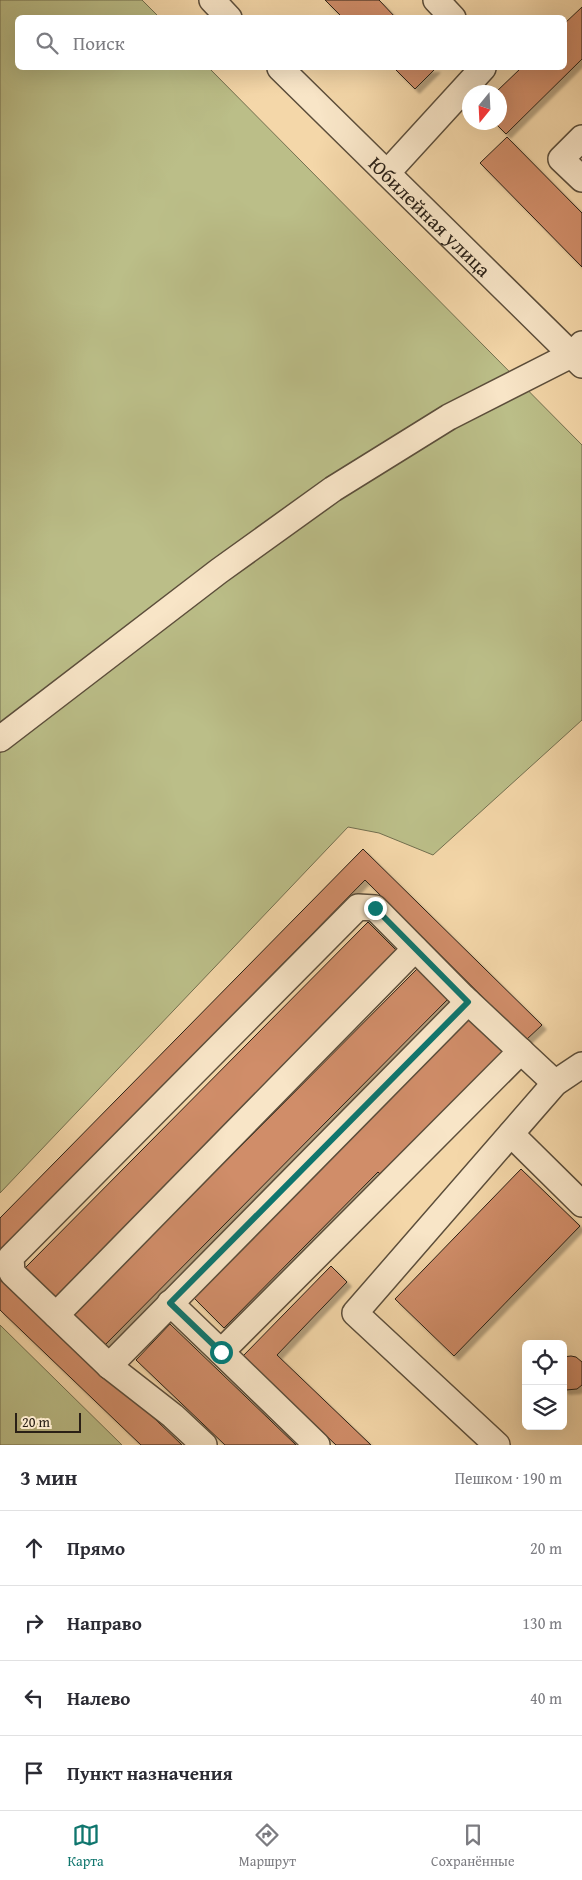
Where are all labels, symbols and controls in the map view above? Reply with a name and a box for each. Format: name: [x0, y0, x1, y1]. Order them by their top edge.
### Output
search box: [15, 15, 567, 70]
icon: search: [33, 29, 61, 57]
text: Поиск: [73, 29, 125, 57]
north arrow: [462, 85, 507, 130]
street label: Юбилейная улица: [363, 149, 498, 283]
route end: [364, 897, 387, 920]
map controls: [522, 1340, 567, 1430]
button: locate: [522, 1340, 567, 1385]
route start: [210, 1341, 233, 1364]
button: layers: [522, 1385, 567, 1430]
scale bar: [15, 1410, 81, 1433]
text: 20 m: [22, 1412, 50, 1432]
text: 3 мин: [20, 1462, 77, 1493]
text: Пешком · 190 m: [455, 1466, 562, 1490]
icon: ahead: [20, 1534, 48, 1562]
text: Прямо: [67, 1534, 125, 1562]
text: 20 m: [530, 1536, 562, 1560]
icon: right: [20, 1609, 48, 1637]
text: Направо: [67, 1609, 142, 1637]
text: 130 m: [522, 1611, 562, 1635]
icon: left: [20, 1684, 48, 1712]
text: Налево: [67, 1684, 130, 1712]
text: 40 m: [530, 1686, 562, 1710]
icon: arrive: [20, 1759, 48, 1787]
text: Пункт назначения: [67, 1759, 233, 1787]
tab: Карта: [68, 1821, 104, 1871]
tab: Маршрут: [239, 1821, 296, 1871]
tab: Сохранённые: [431, 1821, 514, 1871]

